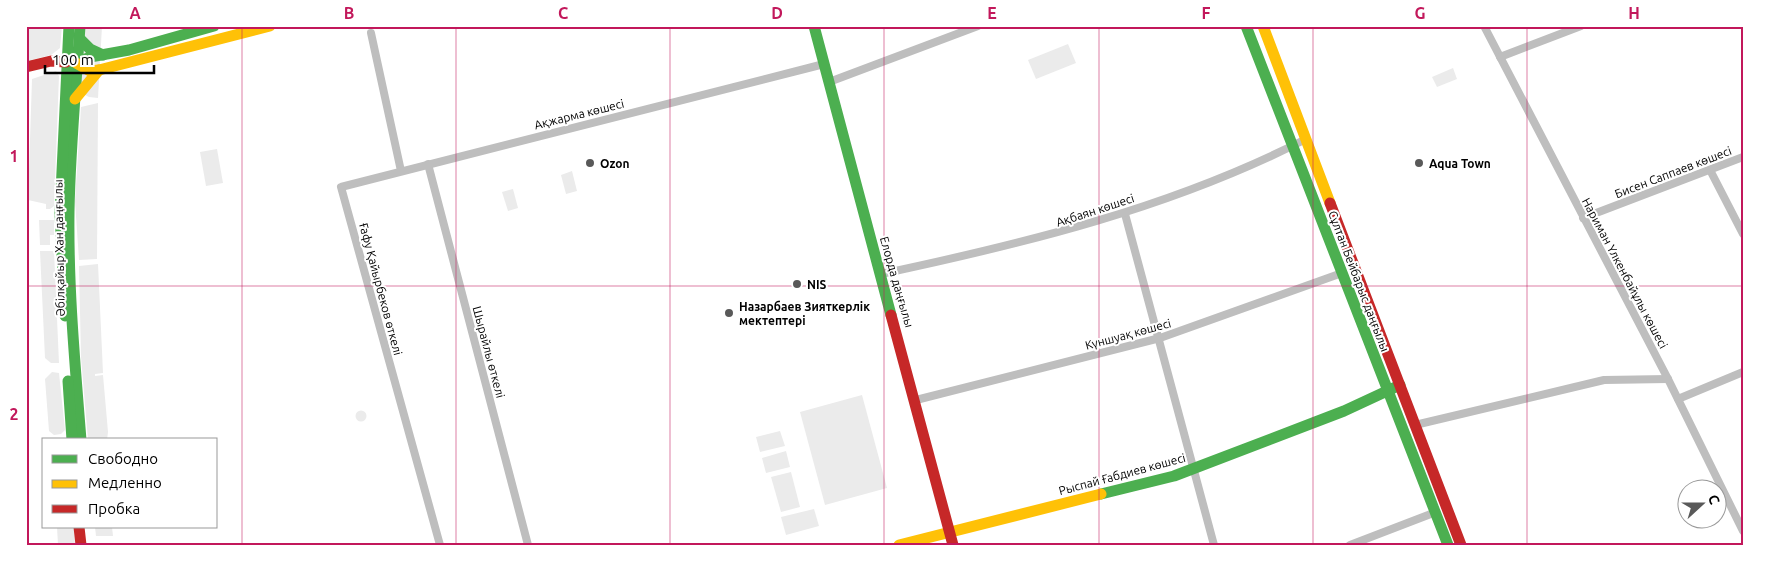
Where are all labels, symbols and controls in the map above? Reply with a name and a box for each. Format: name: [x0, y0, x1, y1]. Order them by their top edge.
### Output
text: A: [129, 4, 141, 22]
text: B: [344, 4, 354, 22]
text: C: [558, 4, 568, 22]
text: D: [771, 4, 783, 22]
text: E: [987, 4, 997, 22]
text: F: [1202, 4, 1211, 22]
text: G: [1414, 4, 1426, 22]
text: H: [1628, 4, 1640, 22]
scale bar: [45, 42, 154, 74]
text: 100 m: [52, 51, 94, 68]
street label: Ақжарма көшесі: [533, 97, 625, 131]
street label: Бисен Саппаев көшесі: [1613, 144, 1733, 200]
text: 1: [9, 147, 19, 165]
marker: Ozon: [584, 157, 596, 169]
place label: Ozon: [600, 157, 629, 170]
marker: Aqua Town: [1413, 157, 1425, 169]
place label: Aqua Town: [1429, 157, 1491, 170]
street label: Әбілқайыр Хан даңғылы: [51, 179, 67, 317]
street label: Ақбаян көшесі: [1054, 191, 1136, 229]
street label: Нариман Үлкенбайұлы көшесі: [1580, 196, 1670, 351]
street label: Сұлтан Бейбарыс даңғылы: [1326, 209, 1392, 353]
street label: Ғафу Қайырбеков өткелі: [357, 221, 405, 357]
street label: Елорда даңғылы: [878, 235, 916, 329]
marker: NIS: [791, 278, 803, 290]
place label: NIS: [807, 278, 827, 291]
place label: Назарбаев Зияткерлік мектептері: [739, 300, 870, 327]
street label: Шырайлы өткелі: [470, 305, 508, 399]
marker: Назарбаев Зияткерлік мектептері: [723, 307, 735, 319]
street label: Күншуақ көшесі: [1084, 316, 1172, 352]
text: 2: [9, 405, 19, 423]
legend: [42, 438, 218, 528]
text: Свободно: [88, 450, 158, 467]
street label: Рыспай Ғабдиев көшесі: [1057, 451, 1187, 497]
text: Медленно: [88, 474, 162, 491]
north arrow: [1676, 478, 1726, 528]
text: С: [1705, 492, 1723, 506]
text: Пробка: [88, 500, 140, 517]

